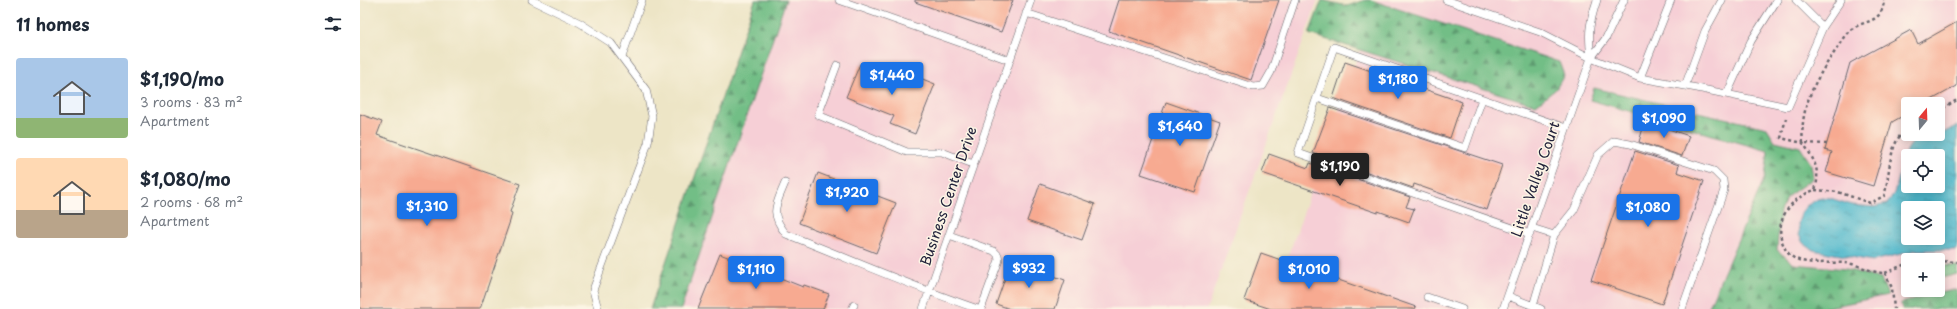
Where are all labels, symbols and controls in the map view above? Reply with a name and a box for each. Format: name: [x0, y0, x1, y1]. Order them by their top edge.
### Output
text: 11 homes: [16, 11, 90, 37]
icon: filters: [322, 13, 344, 35]
pin: $1,440: [859, 62, 925, 96]
text: $1,440: [869, 65, 915, 84]
text: $1,190/mo: [140, 66, 224, 92]
pin: $1,180: [1365, 66, 1431, 100]
text: $1,180: [1378, 69, 1418, 88]
icon: home: [48, 74, 96, 122]
text: 3 rooms · 83 m²: [140, 92, 243, 111]
north arrow: [1901, 97, 1945, 141]
map controls: [1901, 97, 1945, 297]
pin: $1,090: [1631, 105, 1697, 139]
text: $1,090: [1642, 108, 1686, 127]
text: Apartment: [140, 111, 209, 130]
pin: $1,640: [1147, 113, 1213, 147]
text: $1,640: [1157, 116, 1203, 135]
street label: Little Valley Court: [1505, 118, 1565, 240]
street label: Business Center Drive: [914, 123, 982, 269]
button: locate: [1901, 149, 1945, 193]
pin: $1,190: [1307, 153, 1373, 187]
text: $1,190: [1320, 156, 1360, 175]
text: $1,080/mo: [140, 166, 231, 192]
icon: home: [48, 174, 96, 222]
pin: $1,920: [814, 179, 880, 213]
text: $1,920: [825, 182, 869, 201]
text: 2 rooms · 68 m²: [140, 192, 243, 211]
pin: $1,310: [394, 193, 460, 227]
pin: $1,080: [1615, 194, 1681, 228]
text: $1,310: [406, 196, 448, 215]
text: $1,080: [1626, 197, 1670, 216]
button: layers: [1901, 201, 1945, 245]
text: Apartment: [140, 211, 209, 230]
button: +: [1901, 253, 1945, 297]
pin: $932: [1005, 255, 1053, 289]
pin: $1,110: [723, 256, 789, 290]
pin: $1,010: [1276, 256, 1342, 290]
text: $932: [1012, 258, 1046, 277]
text: $1,110: [737, 259, 775, 278]
text: $1,010: [1288, 259, 1330, 278]

